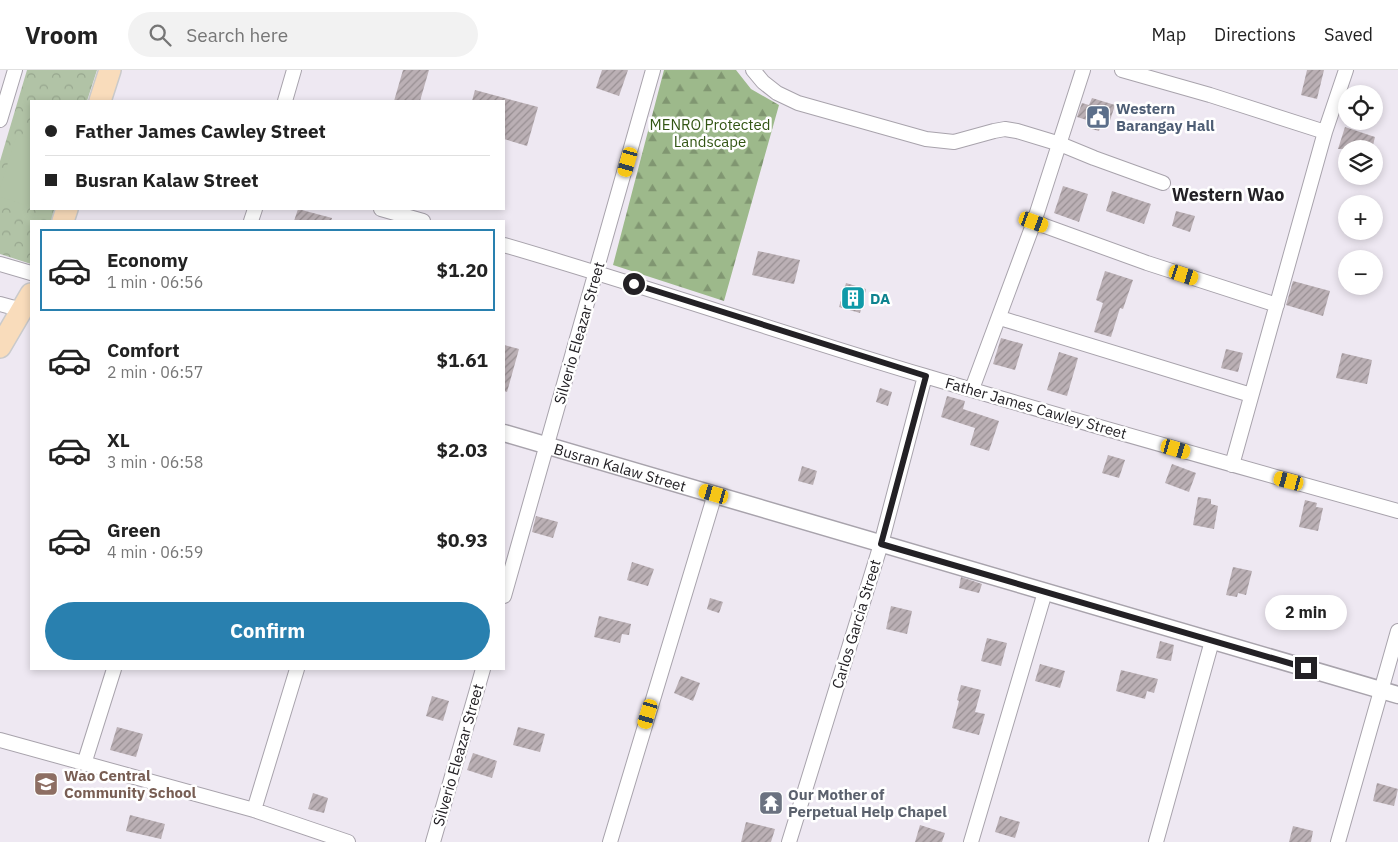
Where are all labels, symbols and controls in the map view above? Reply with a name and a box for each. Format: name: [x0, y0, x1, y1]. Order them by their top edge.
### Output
search box: [128, 12, 478, 57]
text: Vroom: [25, 19, 98, 51]
icon: search: [146, 21, 174, 49]
text: Search here: [186, 23, 288, 47]
text: Map: [1151, 23, 1186, 46]
text: Directions: [1214, 23, 1296, 46]
text: Saved: [1324, 23, 1373, 46]
map controls: [1338, 85, 1383, 295]
button: locate: [1338, 85, 1383, 130]
place label: Western Barangay Hall: [1116, 99, 1215, 135]
public building icon: Western Barangay Hall: [1085, 104, 1111, 130]
park label: MENRO Protected Landscape: [649, 115, 771, 151]
text: Father James Cawley Street: [75, 119, 326, 143]
button: layers: [1338, 140, 1383, 185]
car: [616, 146, 639, 178]
text: Busran Kalaw Street: [75, 168, 259, 192]
district label: Western Wao: [1172, 183, 1284, 206]
button: +: [1338, 195, 1383, 240]
car: [1017, 210, 1050, 234]
icon: car: [47, 248, 92, 293]
text: Economy: [107, 248, 188, 272]
button: −: [1338, 250, 1383, 295]
text: $1.20: [436, 258, 488, 282]
street label: Silverio Eleazar Street: [550, 260, 608, 406]
car: [1167, 263, 1200, 287]
text: 1 min · 06:56: [107, 272, 203, 292]
route start: [623, 273, 645, 295]
building icon: DA: [840, 285, 866, 311]
place label: DA: [870, 289, 890, 308]
icon: car: [47, 338, 92, 383]
text: Comfort: [107, 338, 180, 362]
text: $1.61: [436, 348, 488, 372]
text: 2 min · 06:57: [107, 362, 203, 382]
street label: Father James Cawley Street: [943, 373, 1129, 443]
icon: car: [47, 428, 92, 473]
text: XL: [107, 428, 130, 452]
text: $2.03: [436, 438, 488, 462]
car: [1159, 438, 1192, 460]
street label: Busran Kalaw Street: [552, 439, 688, 495]
text: 3 min · 06:58: [107, 452, 203, 472]
car: [1272, 470, 1305, 492]
car: [697, 483, 730, 505]
icon: car: [47, 518, 92, 563]
text: Green: [107, 518, 161, 542]
text: $0.93: [436, 528, 488, 552]
text: 4 min · 06:59: [107, 542, 203, 562]
street label: Carlos Garcia Street: [827, 557, 885, 691]
callout: 2 min: [1265, 596, 1347, 630]
button: Confirm: [45, 602, 490, 660]
text: 2 min: [1285, 602, 1327, 622]
route end: [1295, 657, 1317, 679]
street label: Silverio Eleazar Street: [429, 682, 487, 828]
car: [636, 697, 659, 731]
place label: Wao Central Community School: [64, 766, 196, 802]
school or university icon: Wao Central Community School: [33, 771, 59, 797]
place label: Our Mother of Perpetual Help Chapel: [788, 785, 947, 821]
temple icon: Our Mother of Perpetual Help Chapel: [758, 790, 784, 816]

